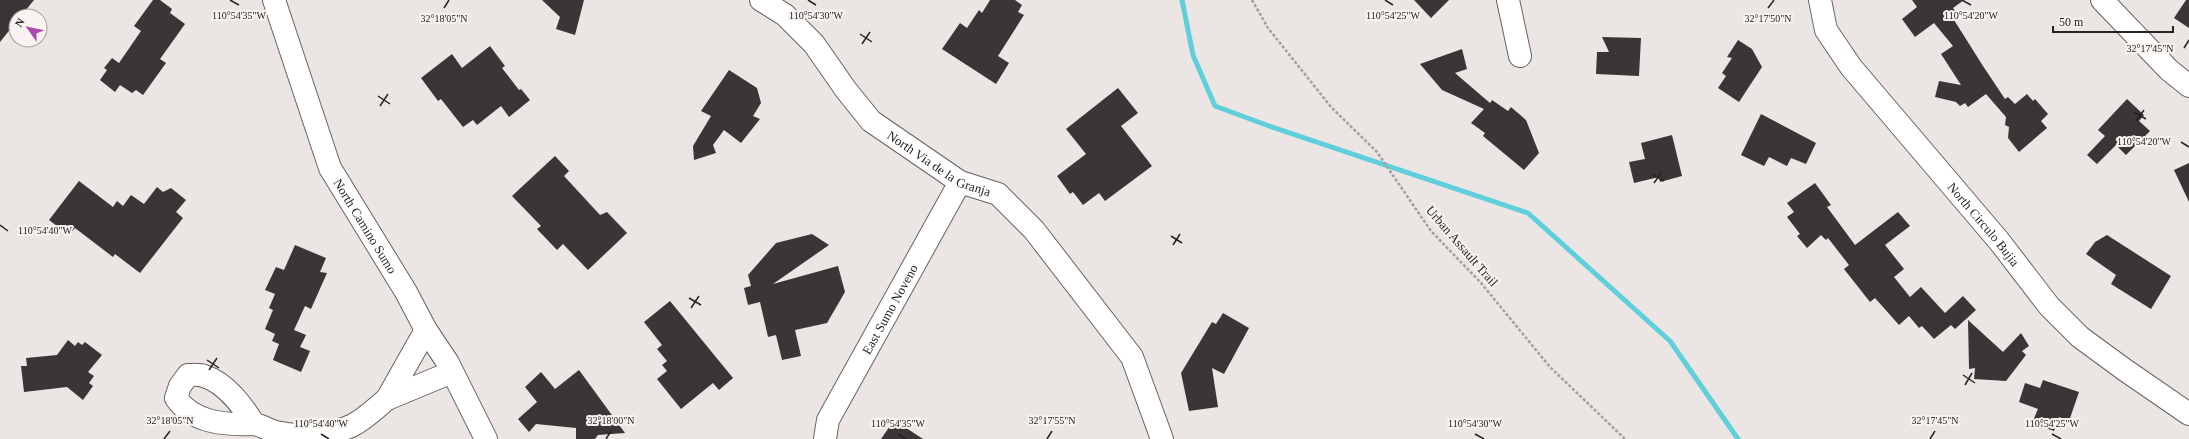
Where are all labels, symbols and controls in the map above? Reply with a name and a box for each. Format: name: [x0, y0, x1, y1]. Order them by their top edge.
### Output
north arrow: [8, 8, 48, 48]
scale bar: [2053, 8, 2173, 34]
text: 110°54'35"W: [212, 10, 267, 21]
text: 110°54'30"W: [789, 10, 844, 21]
text: 110°54'25"W: [1366, 10, 1421, 21]
text: 110°54'20"W: [1944, 10, 1999, 21]
text: 32°18'05"N: [420, 13, 468, 24]
text: 32°17'50"N: [1744, 13, 1792, 24]
text: 50 m: [2059, 15, 2084, 29]
text: N: [12, 16, 27, 29]
text: 32°17'45"N: [2126, 43, 2174, 54]
street label: North Via de la Granja: [885, 127, 993, 199]
text: 110°54'20"W: [2117, 136, 2172, 147]
street label: North Camino Sumo: [331, 176, 400, 276]
street label: North Circulo Bujia: [1945, 179, 2023, 269]
street label: Urban Assault Trail: [1423, 203, 1501, 290]
text: 110°54'40"W: [18, 225, 73, 236]
street label: East Sumo Noveno: [859, 262, 920, 357]
text: 32°18'05"N: [146, 415, 194, 426]
text: 32°18'00"N: [587, 415, 635, 426]
text: 32°17'55"N: [1028, 415, 1076, 426]
text: 32°17'45"N: [1911, 415, 1959, 426]
text: 110°54'40"W: [294, 418, 349, 429]
text: 110°54'35"W: [871, 418, 926, 429]
text: 110°54'30"W: [1448, 418, 1503, 429]
text: 110°54'25"W: [2025, 418, 2080, 429]

